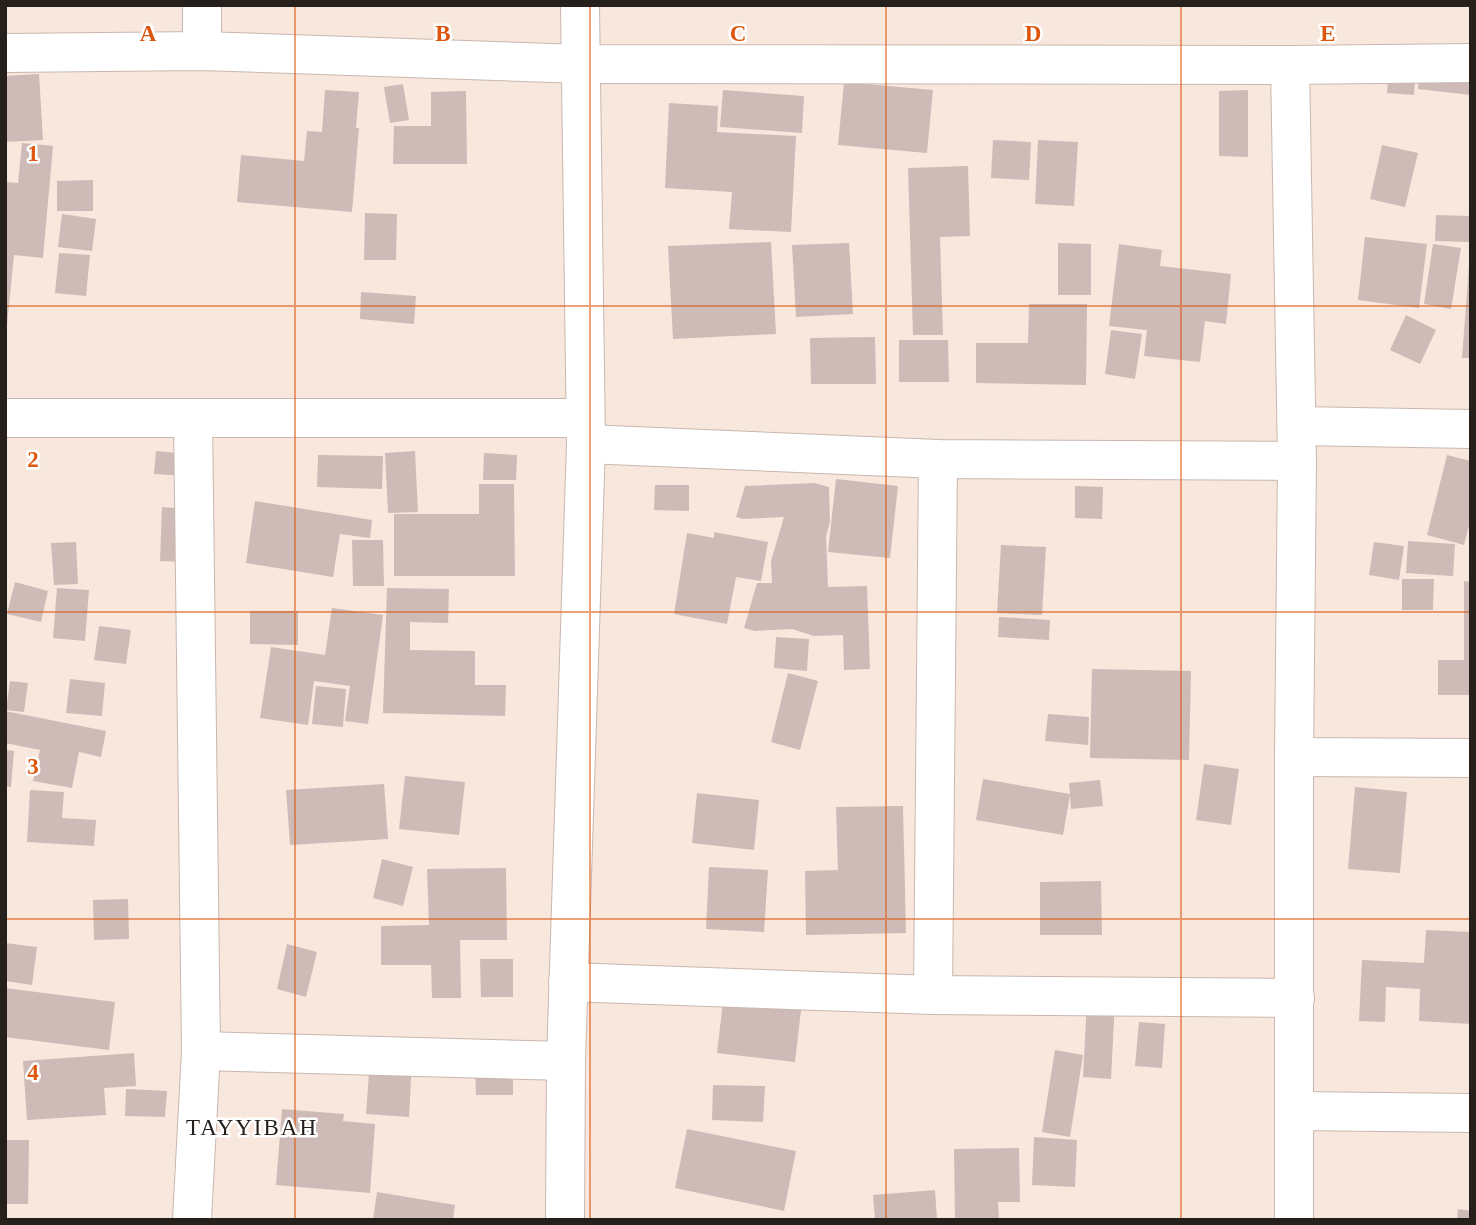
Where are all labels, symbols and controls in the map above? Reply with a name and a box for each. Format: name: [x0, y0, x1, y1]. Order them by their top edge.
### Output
text: A: [140, 21, 157, 46]
text: B: [435, 21, 451, 46]
text: C: [730, 21, 746, 46]
text: D: [1025, 21, 1041, 46]
text: E: [1320, 21, 1336, 46]
text: 1: [27, 141, 39, 166]
text: 2: [27, 447, 39, 472]
text: 3: [27, 754, 39, 779]
text: 4: [27, 1060, 39, 1085]
district label: TAYYIBAH: [186, 1115, 318, 1140]

